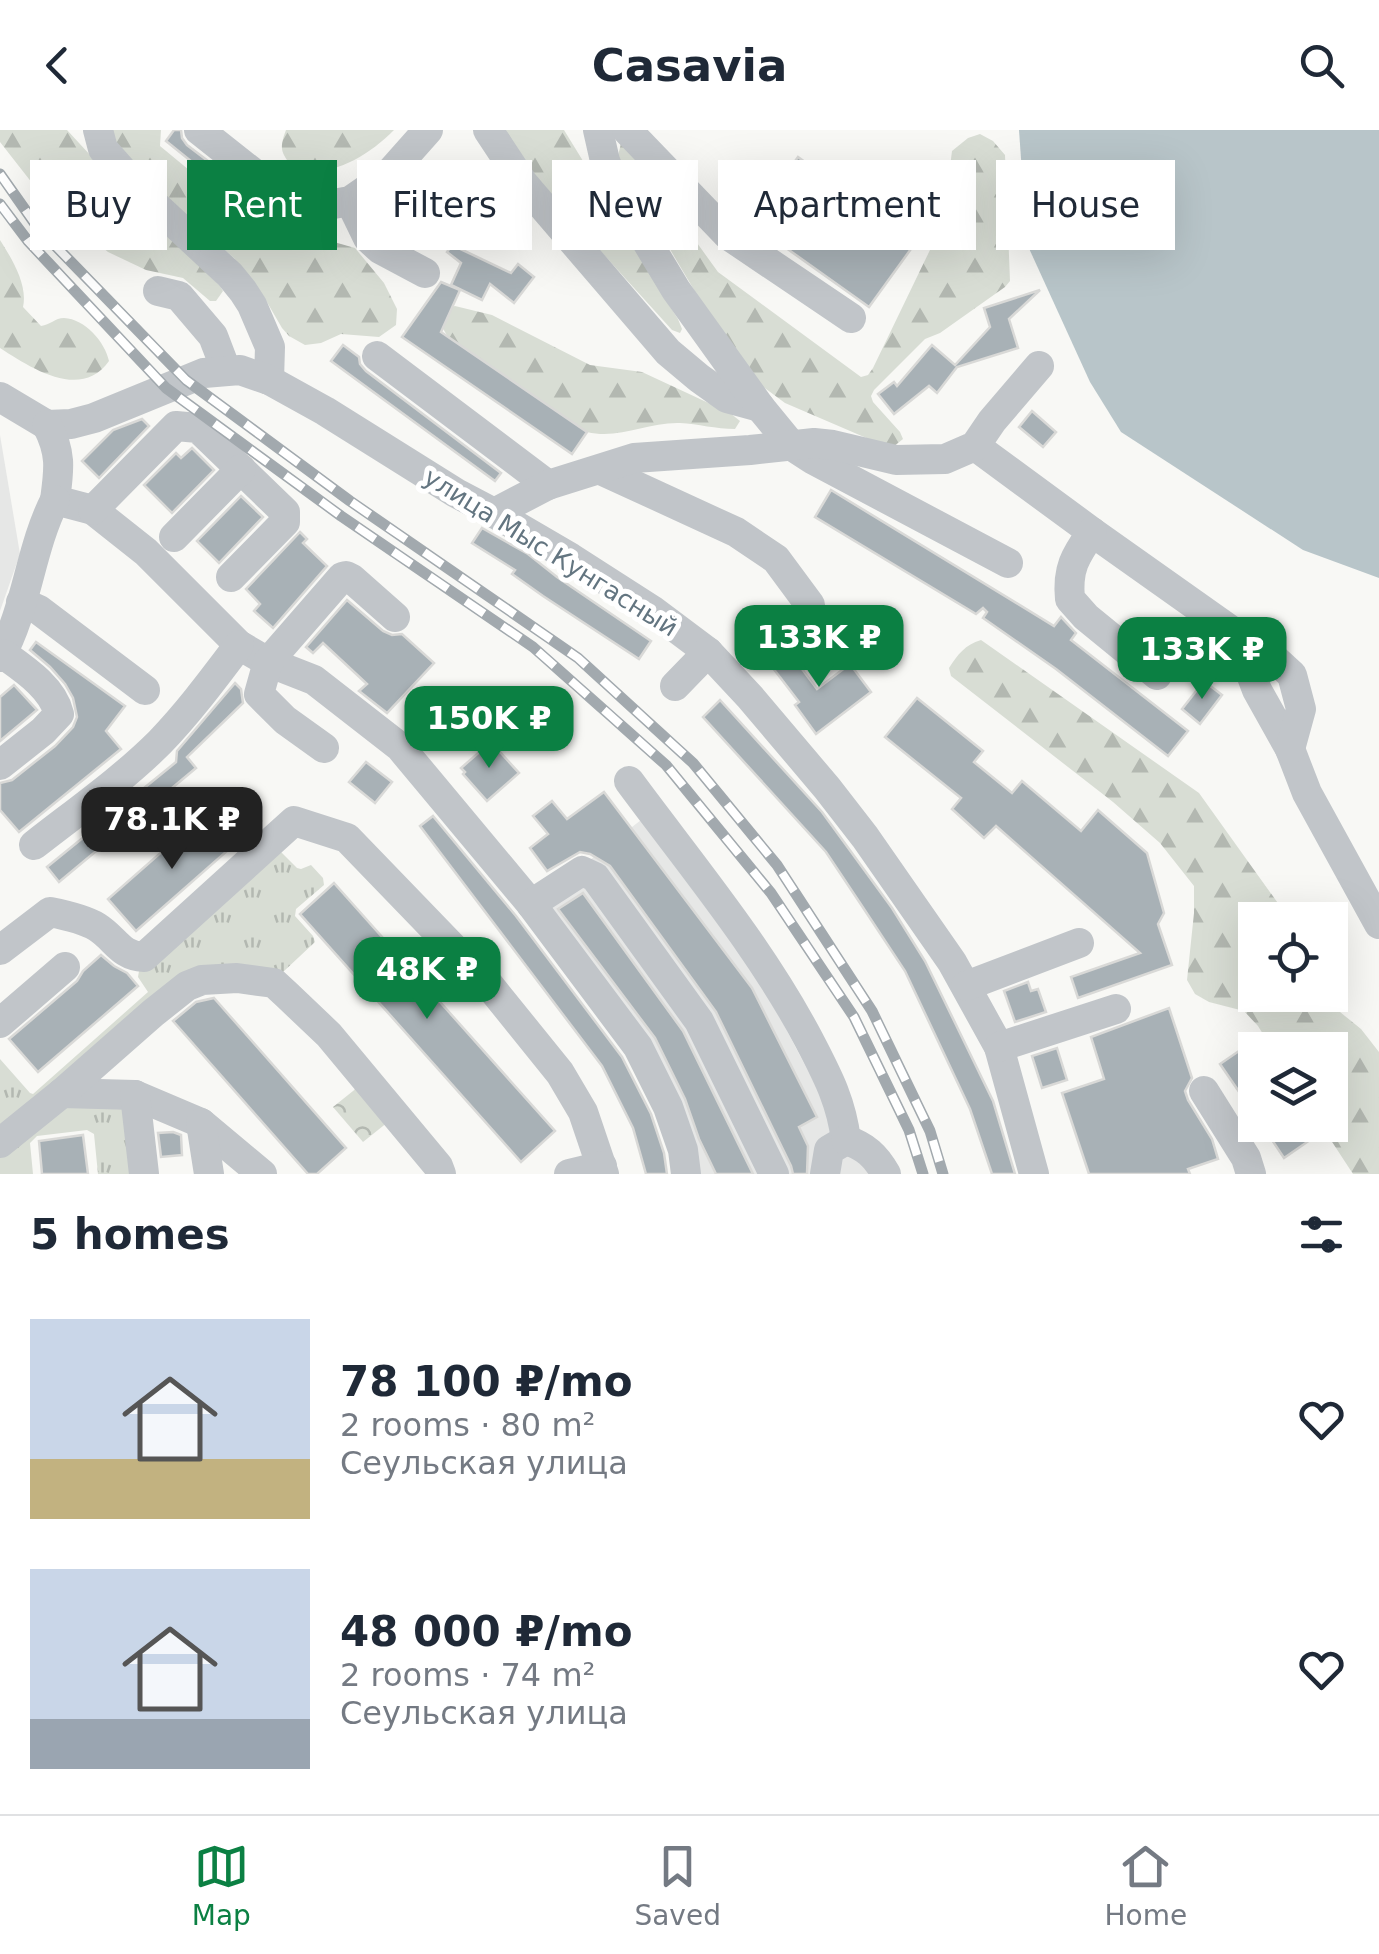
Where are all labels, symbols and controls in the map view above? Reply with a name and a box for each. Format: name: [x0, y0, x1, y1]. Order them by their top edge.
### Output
icon: back: [30, 38, 85, 93]
icon: search: [1294, 38, 1349, 93]
text: Casavia: [592, 39, 787, 92]
chip: Buy: [30, 160, 167, 250]
chip: Rent: [187, 160, 337, 250]
chip: Filters: [357, 160, 532, 250]
chip: New: [552, 160, 698, 250]
chip: Apartment: [718, 160, 976, 250]
chip: House: [996, 160, 1175, 250]
street label: улица Мыс Кунгасный: [419, 462, 683, 643]
pin: 133K ₽: [738, 605, 900, 690]
pin: 133K ₽: [1121, 617, 1283, 702]
text: 133K ₽: [757, 618, 882, 656]
text: 133K ₽: [1140, 630, 1265, 668]
pin: 150K ₽: [408, 686, 570, 771]
text: 150K ₽: [427, 699, 552, 737]
pin: 78.1K ₽: [80, 787, 264, 872]
text: 78.1K ₽: [103, 800, 241, 838]
map controls: [1238, 902, 1348, 1142]
button: locate: [1238, 902, 1348, 1012]
pin: 48K ₽: [357, 937, 497, 1022]
text: 48K ₽: [376, 950, 478, 988]
button: layers: [1238, 1032, 1348, 1142]
icon: filters: [1294, 1207, 1349, 1262]
text: 5 homes: [30, 1210, 230, 1259]
text: 78 100 ₽/mo: [340, 1357, 633, 1406]
icon: home: [110, 1359, 230, 1479]
icon: heart: [1294, 1392, 1349, 1447]
text: 2 rooms · 80 m²: [340, 1406, 595, 1444]
text: Сеульская улица: [340, 1444, 628, 1482]
text: 48 000 ₽/mo: [340, 1607, 633, 1656]
icon: home: [110, 1609, 230, 1729]
icon: heart: [1294, 1642, 1349, 1697]
text: 2 rooms · 74 m²: [340, 1656, 595, 1694]
text: Сеульская улица: [340, 1694, 628, 1732]
tab: Map: [192, 1839, 251, 1932]
tab: Saved: [634, 1839, 721, 1932]
tab: Home: [1105, 1839, 1187, 1932]

